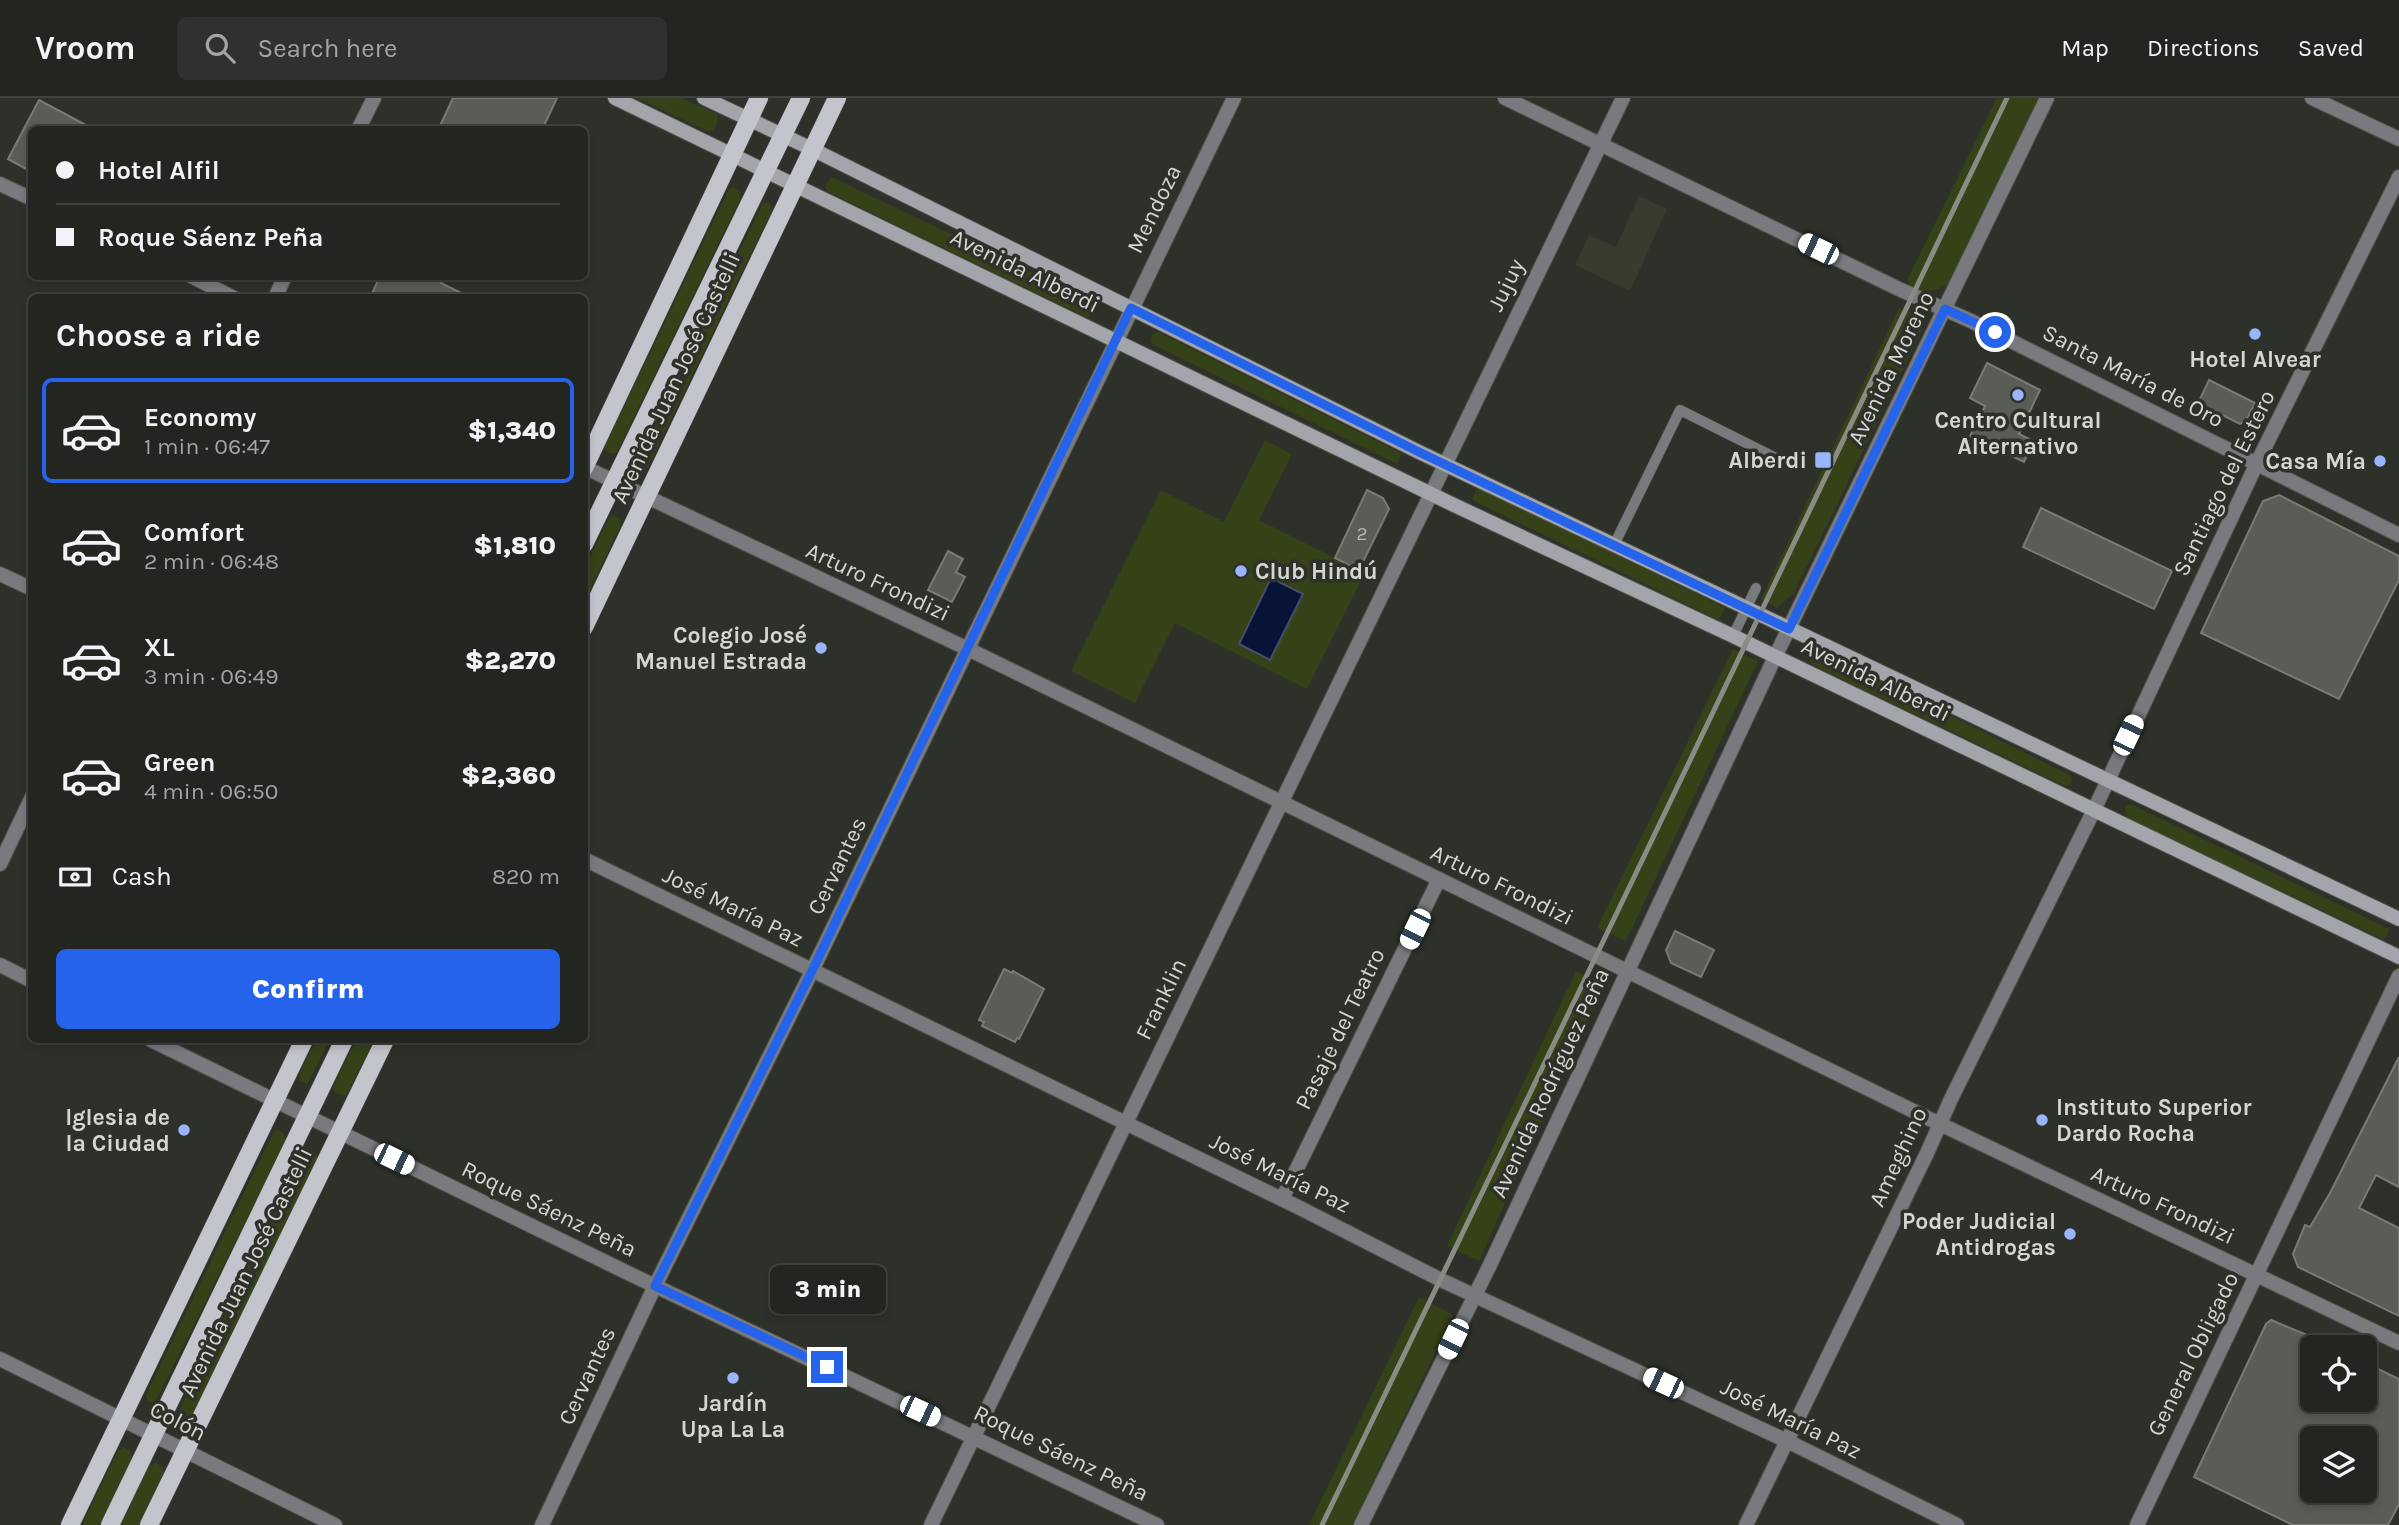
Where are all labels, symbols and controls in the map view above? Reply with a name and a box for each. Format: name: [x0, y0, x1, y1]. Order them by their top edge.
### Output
search box: [177, 17, 667, 80]
text: Vroom: [35, 29, 135, 67]
icon: search: [201, 29, 239, 67]
text: Search here: [257, 33, 397, 64]
text: Map: [2061, 34, 2109, 62]
text: Directions: [2147, 34, 2260, 62]
text: Saved: [2298, 34, 2364, 62]
text: Hotel Alfil: [98, 155, 220, 186]
street label: Mendoza: [1121, 160, 1187, 258]
text: Roque Sáenz Peña: [98, 222, 323, 253]
street label: Avenida Alberdi: [946, 223, 1104, 319]
car: [1795, 230, 1842, 268]
street label: Avenida Juan José Castelli: [606, 248, 746, 508]
street label: Jujuy: [1482, 254, 1530, 316]
street label: Avenida Moreno: [1842, 287, 1940, 449]
route start: [1979, 316, 2011, 348]
text: Choose a ride: [56, 317, 261, 354]
street label: Santa María de Oro: [2038, 319, 2228, 433]
marker: Hotel Alvear: [2247, 326, 2263, 342]
place label: Hotel Alvear: [2189, 346, 2321, 373]
street label: Santiago del Estero: [2167, 386, 2281, 580]
marker: Centro Cultural Alternativo: [2010, 387, 2026, 403]
icon: car: [60, 399, 123, 462]
text: Economy: [144, 402, 256, 433]
place label: Centro Cultural Alternativo: [1934, 407, 2102, 460]
text: $1,340: [468, 415, 556, 446]
text: 1 min · 06:47: [144, 433, 270, 460]
place label: Alberdi: [1729, 447, 1807, 474]
place label: Casa Mía: [2265, 448, 2366, 475]
marker: Alberdi: [1813, 450, 1833, 470]
marker: Casa Mía: [2372, 453, 2388, 469]
icon: car: [60, 514, 123, 577]
text: Comfort: [144, 517, 245, 548]
house number: 2: [1356, 523, 1368, 545]
text: $1,810: [474, 530, 556, 561]
street label: Arturo Frondizi: [802, 537, 954, 627]
text: 2 min · 06:48: [144, 548, 279, 575]
place label: Club Hindú: [1255, 558, 1378, 585]
marker: Club Hindú: [1233, 563, 1249, 579]
place label: Colegio José Manuel Estrada: [635, 622, 807, 675]
icon: car: [60, 629, 123, 692]
text: XL: [144, 632, 175, 663]
street label: Avenida Alberdi: [1797, 632, 1955, 728]
marker: Colegio José Manuel Estrada: [813, 640, 829, 656]
text: $2,270: [465, 645, 556, 676]
text: 3 min · 06:49: [144, 663, 279, 690]
car: [2110, 712, 2147, 758]
icon: car: [60, 744, 123, 807]
text: Green: [144, 747, 216, 778]
text: $2,360: [461, 760, 556, 791]
text: 4 min · 06:50: [144, 778, 278, 805]
street label: Cervantes: [802, 813, 872, 919]
street label: Arturo Frondizi: [1426, 839, 1578, 931]
icon: cash: [56, 858, 94, 896]
text: Cash: [112, 861, 172, 892]
street label: José María Paz: [658, 861, 808, 953]
text: 820 m: [492, 863, 560, 890]
car: [1397, 906, 1434, 952]
street label: Pasaje del Teatro: [1289, 944, 1391, 1114]
button: Confirm: [56, 949, 560, 1029]
street label: Franklin: [1130, 954, 1192, 1044]
street label: Avenida Rodríguez Peña: [1485, 964, 1615, 1202]
place label: Instituto Superior Dardo Rocha: [2056, 1094, 2251, 1147]
street label: Ameghino: [1863, 1103, 1933, 1211]
place label: Iglesia de la Ciudad: [65, 1104, 170, 1157]
marker: Instituto Superior Dardo Rocha: [2034, 1112, 2050, 1128]
marker: Iglesia de la Ciudad: [176, 1122, 192, 1138]
street label: José María Paz: [1205, 1127, 1355, 1219]
car: [371, 1140, 418, 1178]
street label: Avenida Juan José Castelli: [174, 1143, 318, 1401]
street label: Roque Sáenz Peña: [457, 1155, 641, 1263]
street label: Arturo Frondizi: [2087, 1160, 2239, 1250]
place label: Poder Judicial Antidrogas: [1902, 1208, 2056, 1261]
marker: Poder Judicial Antidrogas: [2062, 1226, 2078, 1242]
callout: 3 min: [769, 1266, 885, 1314]
street label: General Obligado: [2142, 1268, 2244, 1440]
text: 3 min: [795, 1276, 861, 1303]
car: [1435, 1316, 1472, 1362]
street label: Cervantes: [553, 1323, 621, 1429]
map controls: [2300, 1335, 2377, 1503]
button: locate: [2300, 1335, 2377, 1412]
route end: [811, 1351, 843, 1383]
car: [1640, 1365, 1687, 1401]
marker: Jardín Upa La La: [725, 1370, 741, 1386]
street label: José María Paz: [1716, 1373, 1866, 1465]
place label: Jardín Upa La La: [681, 1390, 785, 1443]
car: [897, 1393, 944, 1429]
street label: Colón: [145, 1395, 211, 1447]
street label: Roque Sáenz Peña: [969, 1399, 1153, 1507]
button: layers: [2300, 1426, 2377, 1503]

